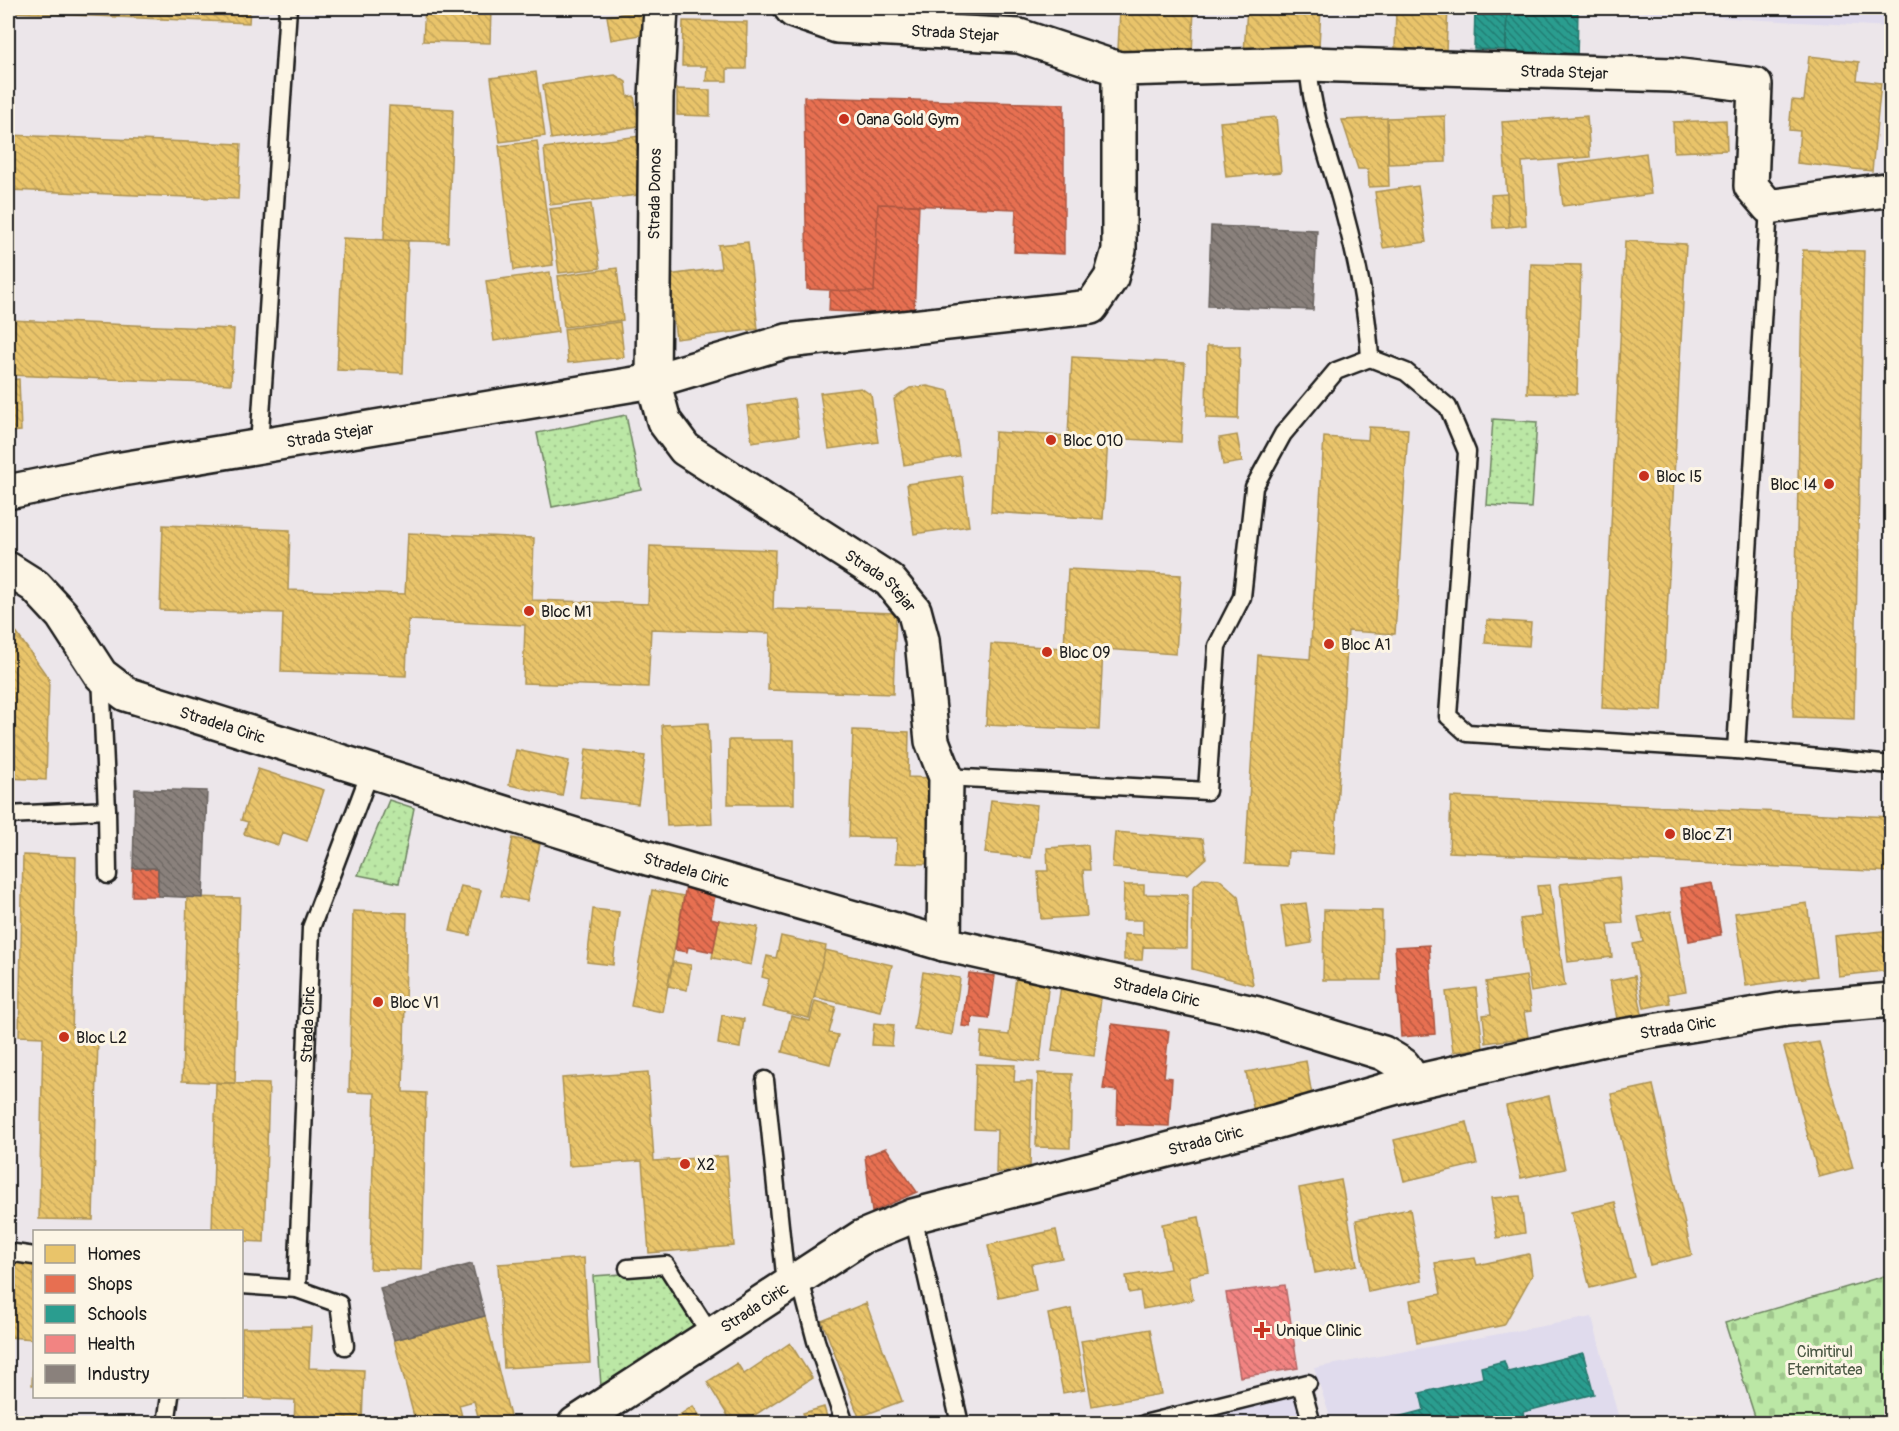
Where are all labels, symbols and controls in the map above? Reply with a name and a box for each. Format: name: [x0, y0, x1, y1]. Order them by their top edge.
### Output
street label: Strada Stejar: [910, 21, 1000, 46]
street label: Strada Stejar: [1520, 61, 1609, 84]
place label: Oana Gold Gym: [856, 110, 959, 130]
marker: Oana Gold Gym: [837, 112, 851, 126]
street label: Strada Donos: [644, 148, 666, 240]
street label: Strada Stejar: [285, 418, 375, 453]
place label: Bloc O10: [1063, 431, 1123, 451]
marker: Bloc O10: [1044, 433, 1058, 447]
place label: Bloc I5: [1656, 467, 1702, 487]
marker: Bloc I5: [1637, 469, 1651, 483]
place label: Bloc I4: [1770, 475, 1817, 495]
marker: Bloc I4: [1822, 477, 1836, 491]
street label: Strada Stejar: [841, 545, 920, 616]
place label: Bloc M1: [541, 602, 592, 622]
marker: Bloc M1: [522, 604, 536, 618]
place label: Bloc A1: [1341, 635, 1391, 655]
marker: Bloc A1: [1322, 637, 1336, 651]
place label: Bloc O9: [1059, 643, 1110, 663]
marker: Bloc O9: [1040, 645, 1054, 659]
street label: Stradela Ciric: [177, 702, 268, 748]
place label: Bloc Z1: [1682, 825, 1732, 845]
marker: Bloc Z1: [1663, 827, 1677, 841]
street label: Stradela Ciric: [641, 848, 732, 892]
street label: Stradela Ciric: [1111, 973, 1202, 1012]
street label: Strada Ciric: [297, 985, 320, 1063]
place label: Bloc V1: [390, 993, 439, 1013]
marker: Bloc V1: [371, 995, 385, 1009]
street label: Strada Ciric: [1638, 1012, 1718, 1044]
place label: Bloc L2: [76, 1028, 127, 1048]
marker: Bloc L2: [57, 1030, 71, 1044]
street label: Strada Ciric: [1166, 1122, 1246, 1160]
place label: X2: [697, 1155, 715, 1175]
marker: X2: [678, 1157, 692, 1171]
legend: [33, 1230, 243, 1398]
text: Homes: [87, 1243, 140, 1266]
text: Shops: [87, 1273, 132, 1296]
street label: Strada Ciric: [717, 1279, 793, 1337]
text: Schools: [87, 1303, 147, 1326]
marker: Unique Clinic: [1253, 1321, 1271, 1339]
place label: Unique Clinic: [1276, 1321, 1362, 1341]
text: Health: [87, 1333, 135, 1356]
park label: Cimitirul Eternitatea: [1787, 1342, 1863, 1380]
text: Industry: [87, 1363, 150, 1386]

